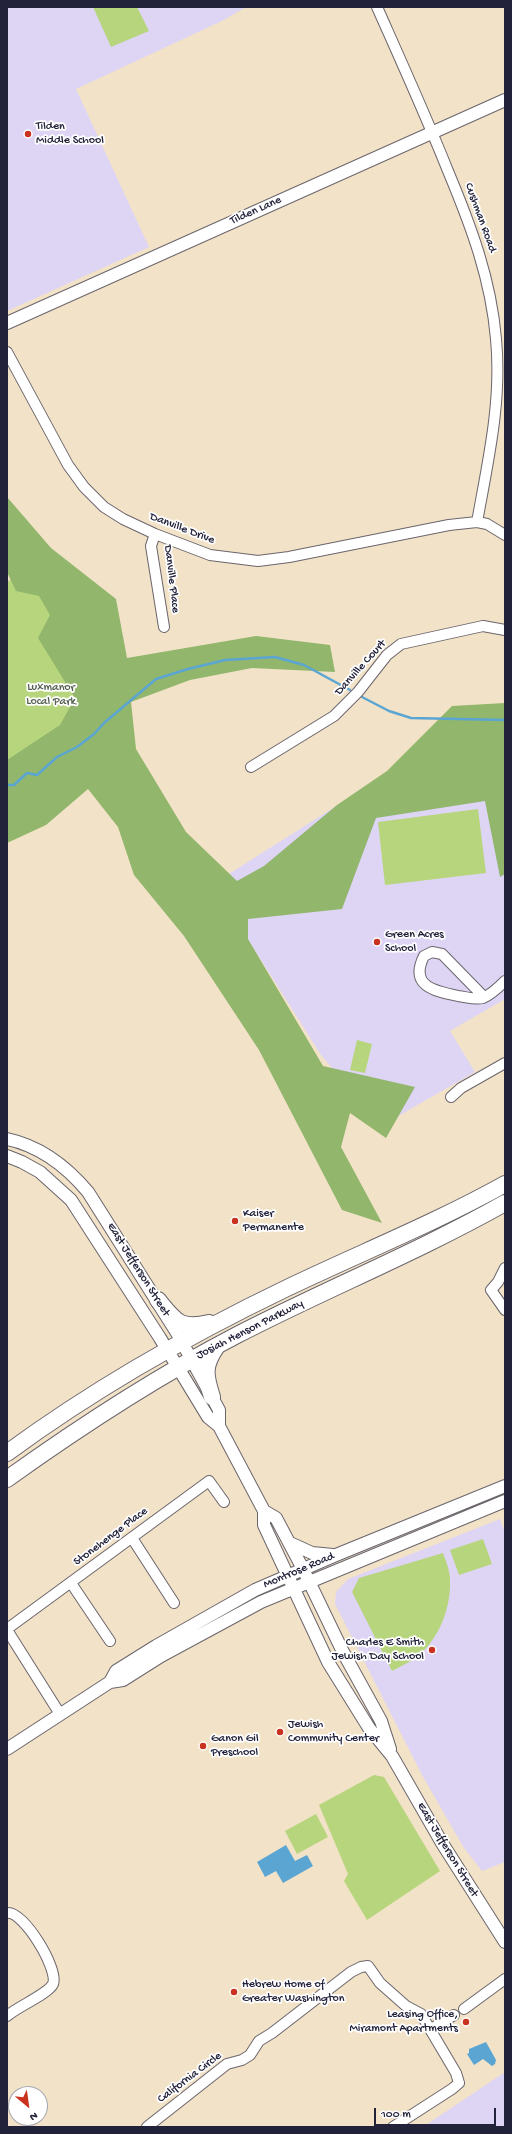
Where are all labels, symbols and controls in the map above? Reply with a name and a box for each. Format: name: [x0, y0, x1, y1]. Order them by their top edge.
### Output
place label: Tilden Middle School: [36, 120, 104, 148]
marker: Tilden Middle School: [23, 129, 33, 139]
street label: Cushman Road: [461, 181, 499, 255]
street label: Tilden Lane: [228, 193, 284, 229]
street label: Danville Drive: [147, 510, 217, 548]
street label: Danville Place: [160, 544, 182, 614]
street label: Danville Court: [332, 637, 390, 699]
park label: Luxmanor Local Park: [26, 681, 76, 709]
place label: Green Acres School: [385, 928, 444, 956]
marker: Green Acres School: [372, 937, 382, 947]
place label: Kaiser Permanente: [243, 1207, 304, 1235]
marker: Kaiser Permanente: [230, 1216, 240, 1226]
street label: East Jefferson Street: [103, 1220, 173, 1320]
street label: Josiah Henson Parkway: [194, 1297, 306, 1363]
street label: Stonehenge Place: [71, 1504, 151, 1570]
street label: Montrose Road: [262, 1550, 336, 1592]
place label: Charles E Smith Jewish Day School: [331, 1636, 424, 1664]
marker: Charles E Smith Jewish Day School: [427, 1645, 437, 1655]
place label: Jewish Community Center: [288, 1718, 379, 1746]
marker: Jewish Community Center: [275, 1727, 285, 1737]
place label: Ganon Gil Preschool: [211, 1732, 259, 1760]
marker: Ganon Gil Preschool: [198, 1741, 208, 1751]
street label: East Jefferson Street: [413, 1800, 481, 1900]
place label: Hebrew Home of Greater Washington: [242, 1978, 345, 2006]
marker: Hebrew Home of Greater Washington: [229, 1987, 239, 1997]
place label: Leasing Office, Miramont Apartments: [349, 2008, 458, 2036]
marker: Leasing Office, Miramont Apartments: [461, 2017, 471, 2027]
street label: California Circle: [155, 2049, 225, 2107]
north arrow: [8, 2086, 48, 2126]
scale bar: [376, 2100, 498, 2126]
text: 100 m: [381, 2108, 411, 2122]
text: N: [27, 2109, 39, 2123]

